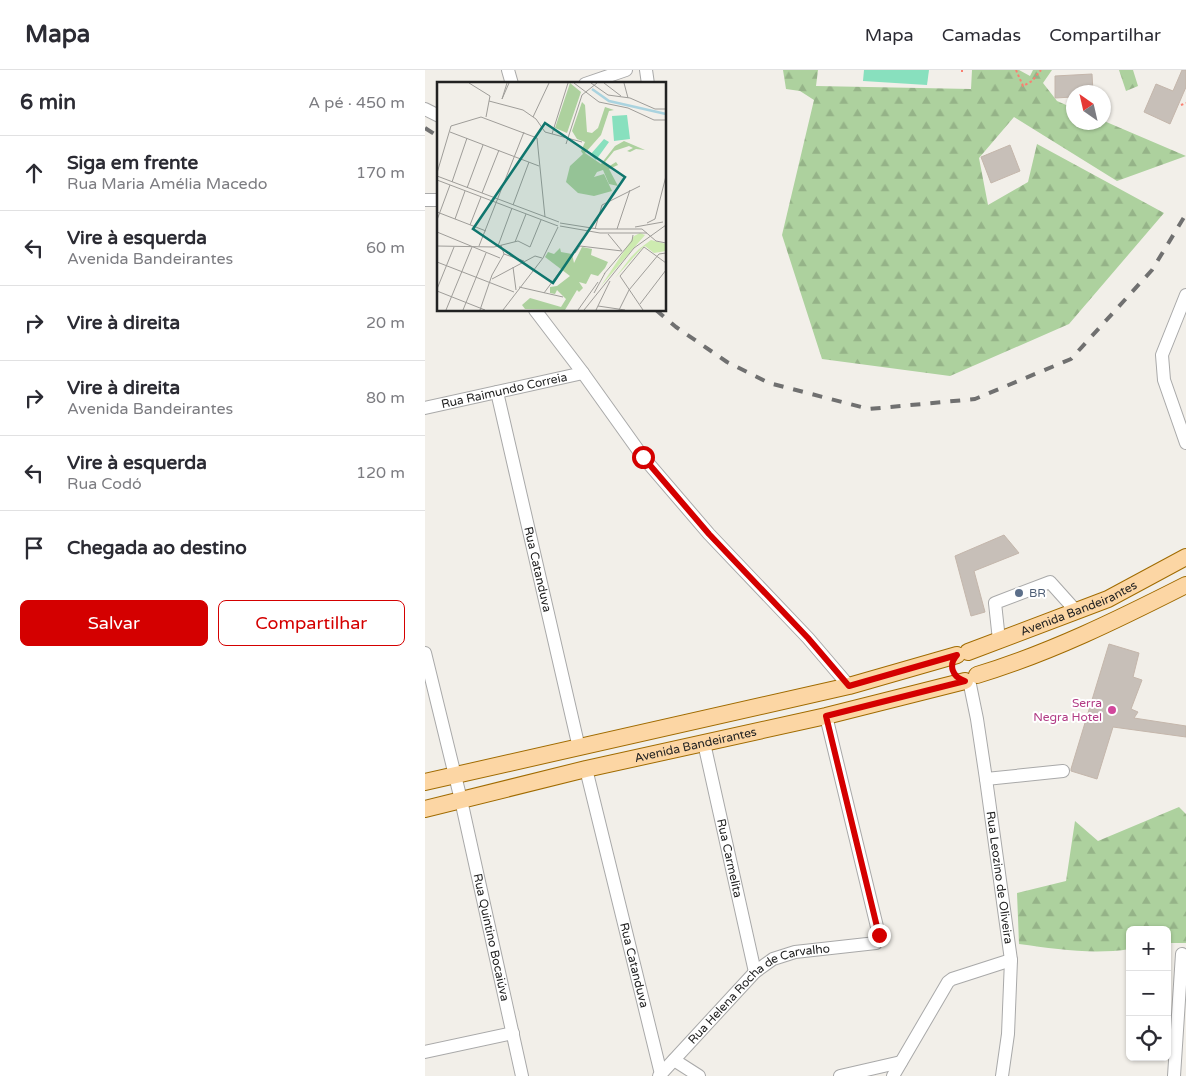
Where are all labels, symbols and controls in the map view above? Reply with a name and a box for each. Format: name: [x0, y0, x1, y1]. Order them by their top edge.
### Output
text: Mapa: [25, 20, 90, 49]
text: Mapa: [865, 24, 914, 46]
text: Camadas: [942, 24, 1021, 46]
text: Compartilhar: [1049, 24, 1161, 46]
inset map: [437, 82, 666, 311]
north arrow: [1066, 85, 1111, 130]
text: 6 min: [20, 90, 76, 115]
text: A pé · 450 m: [308, 93, 405, 113]
text: Siga em frente: [67, 152, 198, 174]
icon: ahead: [20, 159, 48, 187]
text: 170 m: [356, 163, 405, 183]
text: Rua Maria Amélia Macedo: [67, 174, 268, 194]
text: Vire à esquerda: [67, 227, 207, 249]
icon: left: [20, 234, 48, 262]
text: 60 m: [366, 238, 405, 258]
text: Avenida Bandeirantes: [67, 249, 233, 269]
icon: right: [20, 309, 48, 337]
text: Vire à direita: [67, 312, 180, 334]
text: 20 m: [366, 313, 405, 333]
street label: Rua Raimundo Correia: [440, 370, 568, 411]
text: Vire à direita: [67, 377, 180, 399]
icon: right: [20, 384, 48, 412]
text: 80 m: [366, 388, 405, 408]
text: Avenida Bandeirantes: [67, 399, 233, 419]
route start: [632, 446, 655, 469]
text: Vire à esquerda: [67, 452, 207, 474]
icon: left: [20, 459, 48, 487]
text: 120 m: [356, 463, 405, 483]
text: Rua Codó: [67, 474, 142, 494]
street label: Rua Catanduva: [521, 525, 554, 613]
icon: arrive: [20, 534, 48, 562]
text: Chegada ao destino: [67, 537, 247, 559]
street label: Avenida Bandeirantes: [1018, 578, 1139, 638]
place label: BR: [1029, 586, 1046, 600]
marker: BR: [1013, 587, 1025, 599]
button: Salvar: [20, 600, 208, 646]
button: Compartilhar: [218, 600, 405, 646]
place label: Serra Negra Hotel: [1033, 696, 1102, 724]
marker: Serra Negra Hotel: [1106, 704, 1118, 716]
street label: Avenida Bandeirantes: [633, 724, 758, 765]
street label: Rua Leozino de Oliveira: [984, 810, 1016, 945]
street label: Rua Carmelita: [714, 817, 745, 899]
street label: Rua Quintino Bocaiúva: [470, 872, 512, 1002]
street label: Rua Catanduva: [617, 921, 651, 1009]
route end: [868, 924, 891, 947]
map controls: [1126, 926, 1171, 1061]
button: +: [1126, 926, 1171, 971]
street label: Rua Helena Rocha de Carvalho: [685, 941, 831, 1047]
button: −: [1126, 971, 1171, 1016]
button: locate: [1126, 1016, 1171, 1061]

